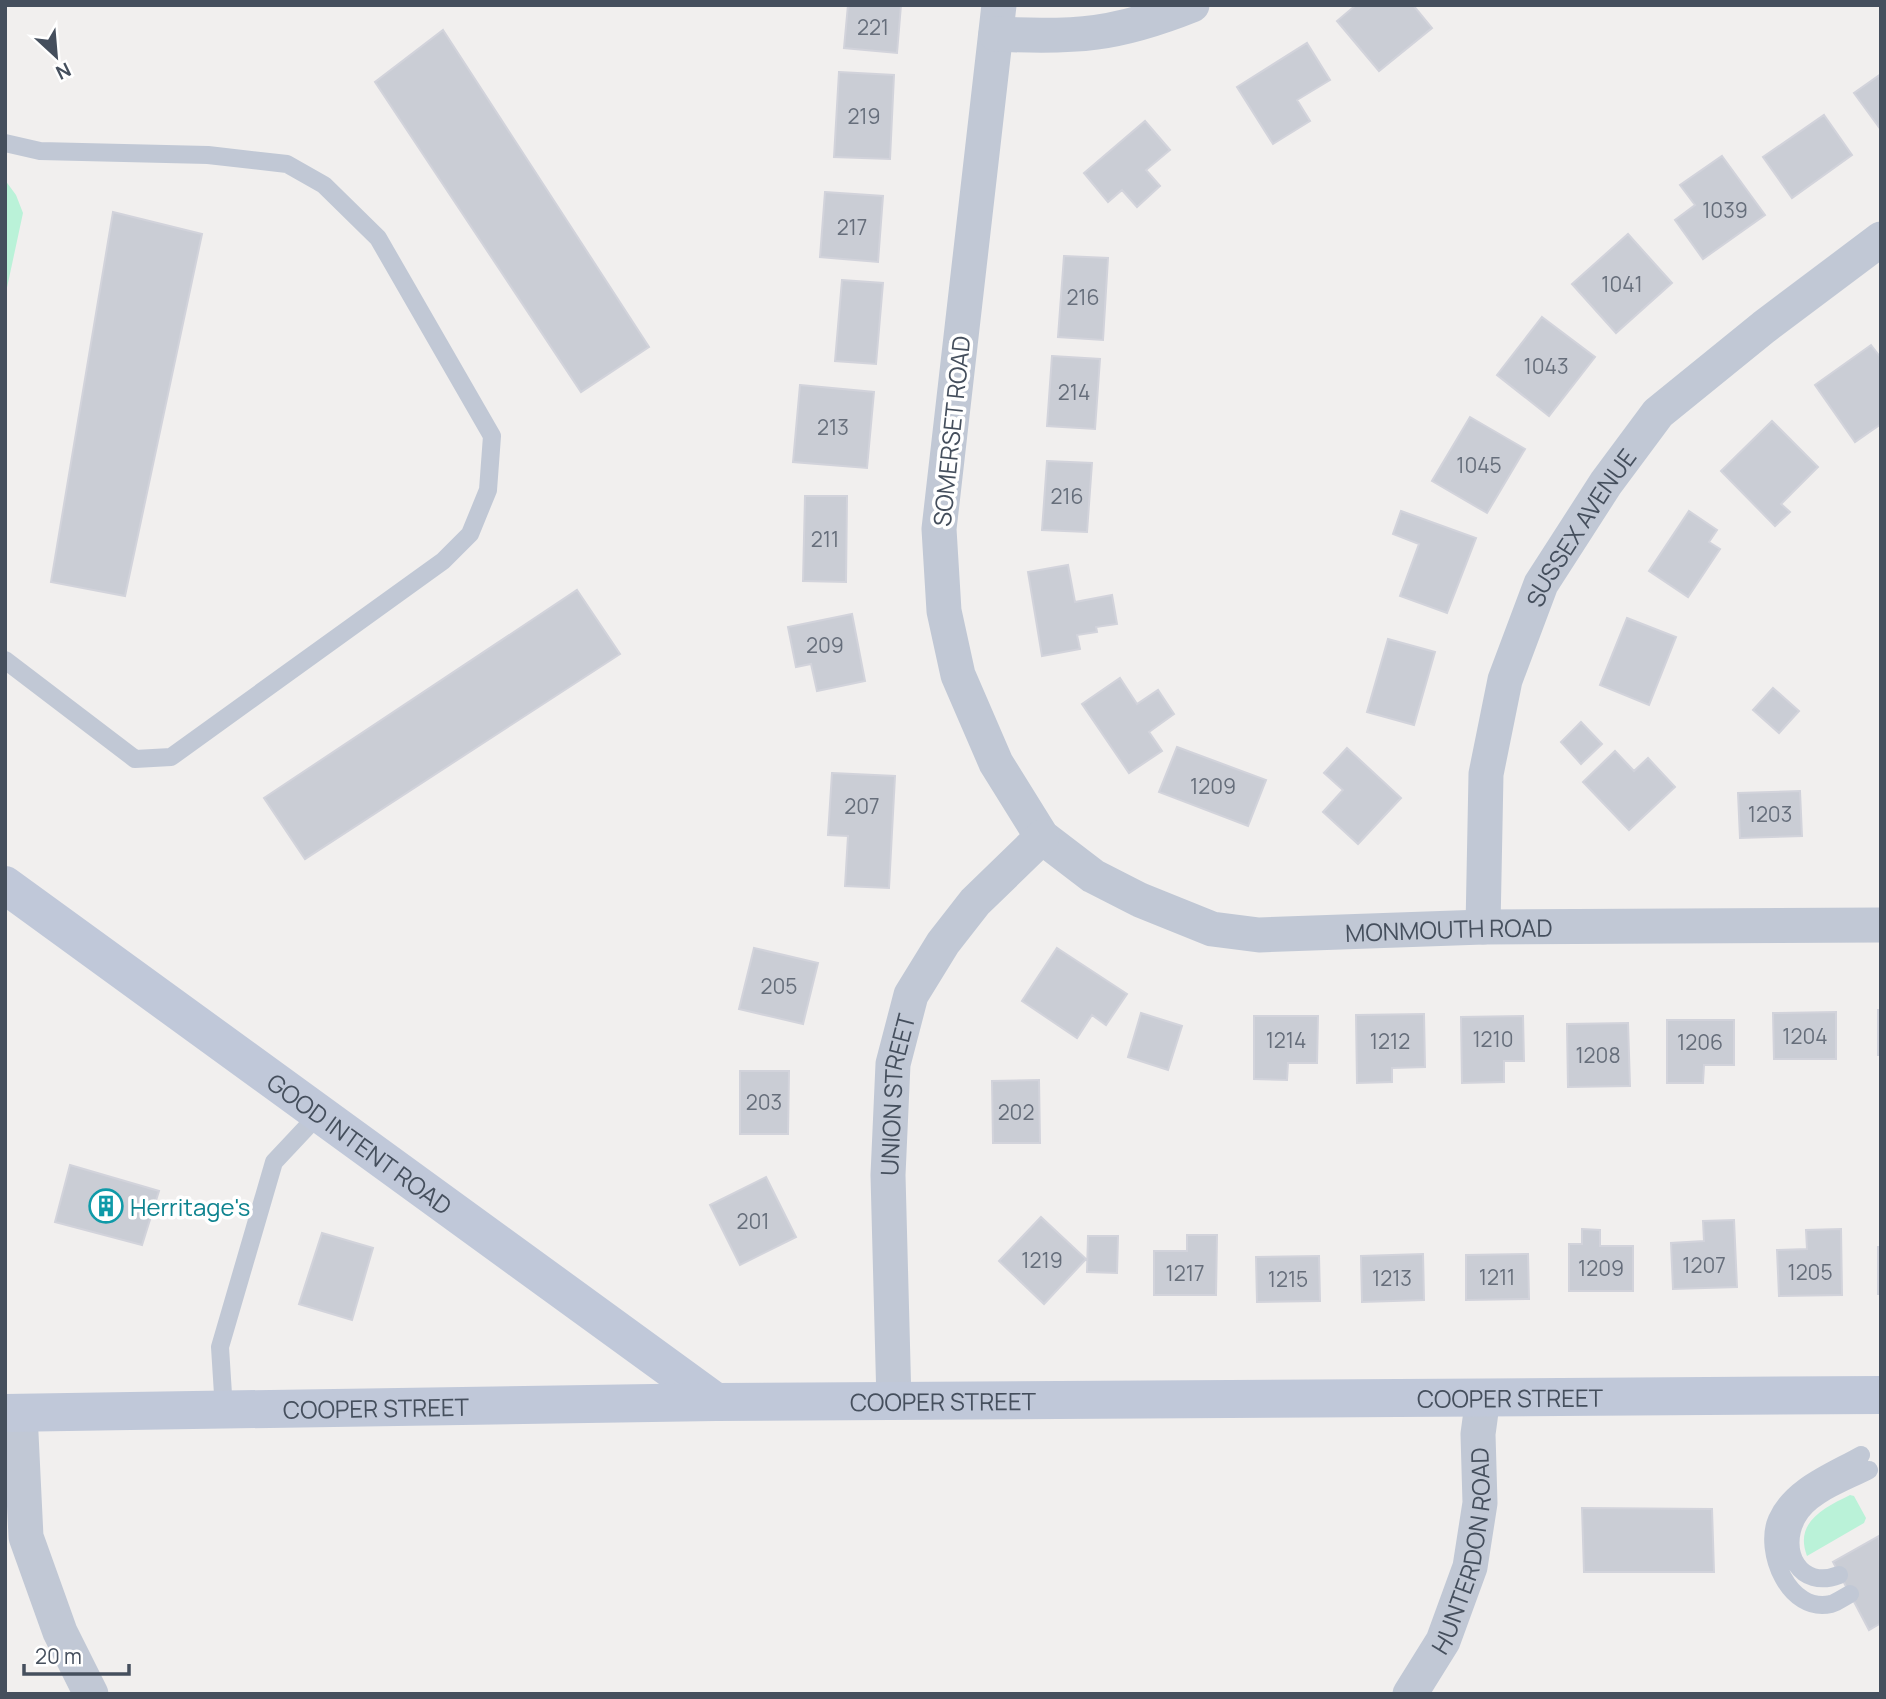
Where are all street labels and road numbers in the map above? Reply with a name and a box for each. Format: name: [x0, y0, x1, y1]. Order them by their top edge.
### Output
street label: SOMERSET ROAD: [925, 334, 977, 528]
street label: SUSSEX AVENUE: [1518, 441, 1643, 611]
street label: MONMOUTH ROAD: [1345, 910, 1553, 948]
street label: UNION STREET: [871, 1009, 922, 1177]
street label: GOOD INTENT ROAD: [261, 1065, 459, 1221]
street label: COOPER STREET: [1417, 1380, 1604, 1414]
street label: COOPER STREET: [850, 1384, 1037, 1418]
street label: COOPER STREET: [283, 1389, 470, 1425]
street label: HUNTERDON ROAD: [1423, 1447, 1497, 1660]

